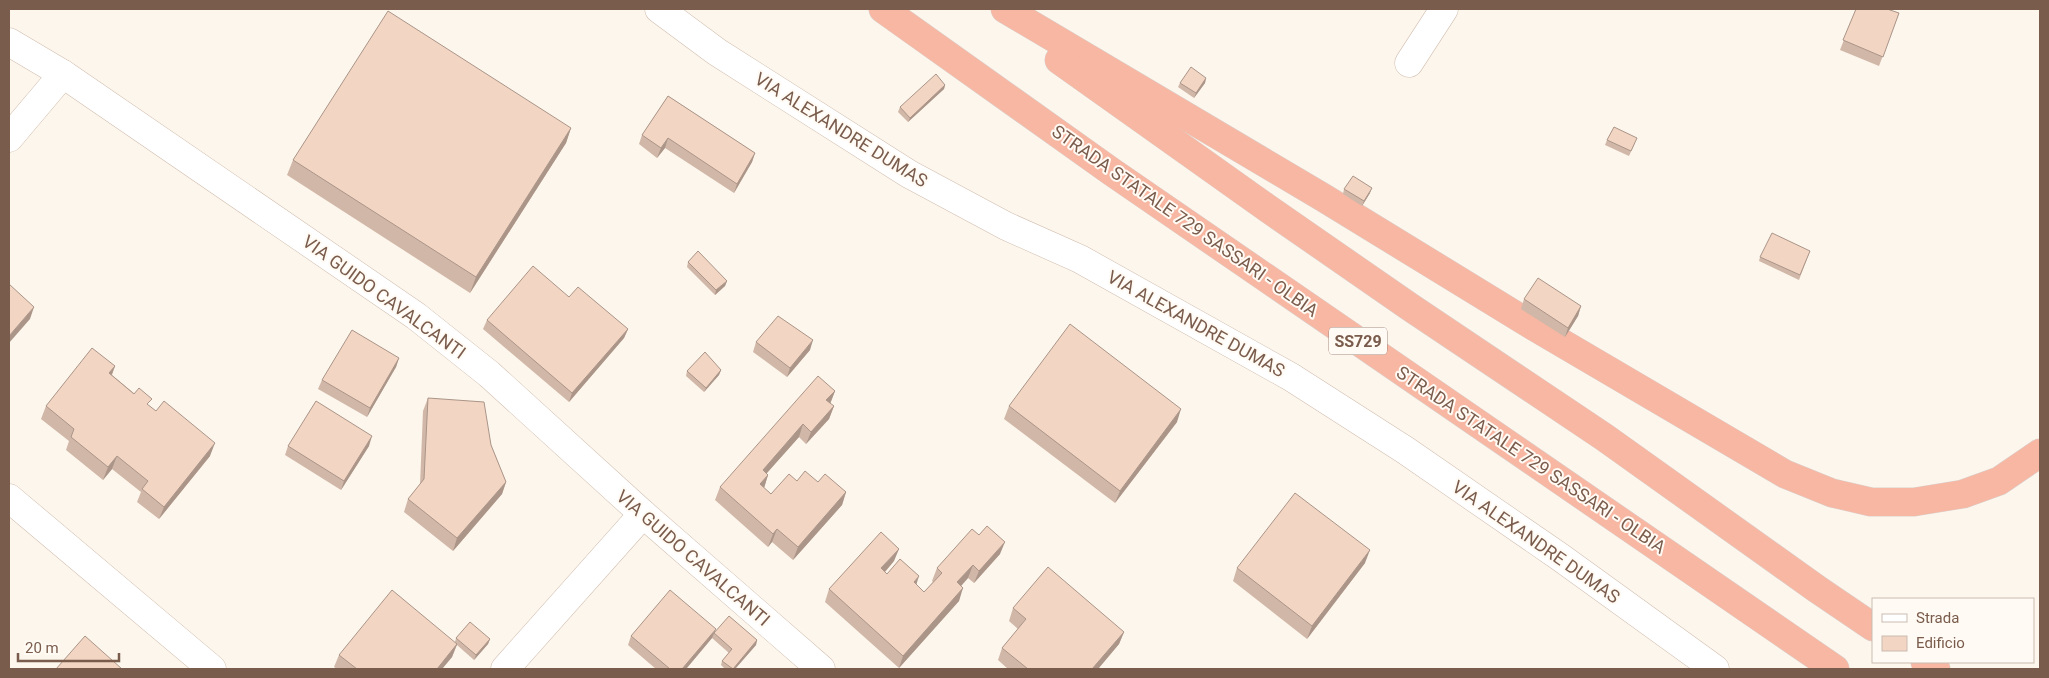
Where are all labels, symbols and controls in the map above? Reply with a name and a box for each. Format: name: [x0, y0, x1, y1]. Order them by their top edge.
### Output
street label: VIA ALEXANDRE DUMAS: [751, 68, 932, 192]
street label: STRADA STATALE 729 SASSARI - OLBIA: [1048, 120, 1323, 321]
street label: VIA GUIDO CAVALCANTI: [299, 230, 470, 363]
street label: VIA ALEXANDRE DUMAS: [1104, 266, 1289, 381]
road number: SS729: [1329, 328, 1387, 354]
street label: STRADA STATALE 729 SASSARI - OLBIA: [1393, 361, 1670, 558]
street label: VIA ALEXANDRE DUMAS: [1448, 476, 1624, 608]
street label: VIA GUIDO CAVALCANTI: [612, 485, 774, 630]
legend: [1872, 598, 2034, 663]
text: Strada: [1916, 609, 1959, 627]
scale bar: [18, 630, 119, 662]
text: Edificio: [1916, 634, 1965, 652]
text: 20 m: [25, 639, 59, 657]

